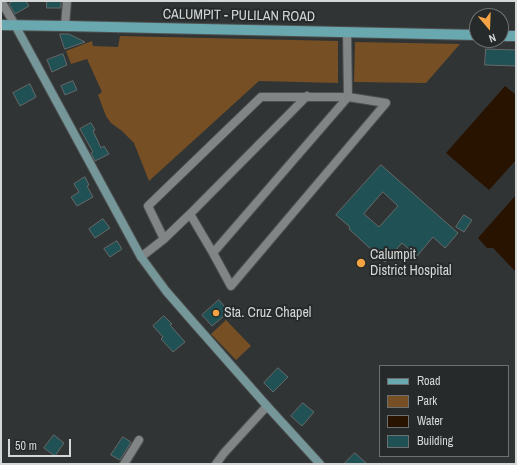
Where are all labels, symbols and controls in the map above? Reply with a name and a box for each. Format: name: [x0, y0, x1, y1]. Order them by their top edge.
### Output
street label: CALUMPIT - PULILAN ROAD: [163, 6, 315, 26]
north arrow: [469, 8, 509, 48]
text: N: [487, 31, 498, 46]
place label: Calumpit District Hospital: [370, 247, 452, 280]
marker: Calumpit District Hospital: [355, 257, 367, 269]
place label: Sta. Cruz Chapel: [224, 305, 311, 321]
marker: Sta. Cruz Chapel: [211, 308, 221, 318]
legend: [379, 365, 509, 457]
text: Road: [417, 373, 441, 389]
text: Park: [417, 393, 437, 409]
text: Water: [417, 413, 443, 429]
scale bar: [10, 431, 73, 457]
text: Building: [417, 433, 453, 449]
text: 50 m: [15, 438, 37, 454]

